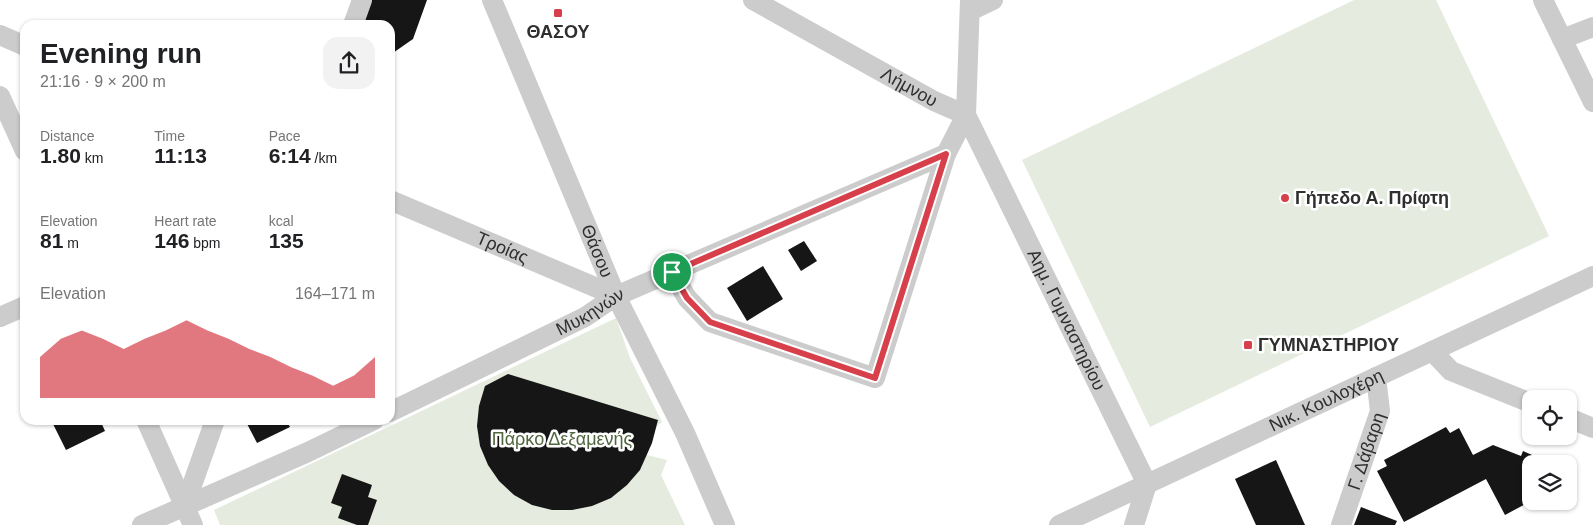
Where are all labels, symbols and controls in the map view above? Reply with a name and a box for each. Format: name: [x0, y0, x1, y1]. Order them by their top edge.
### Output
marker: ΘΑΣΟΥ: [552, 7, 564, 19]
place label: ΘΑΣΟΥ: [527, 22, 589, 42]
button: share: [323, 37, 375, 89]
text: Evening run: [40, 38, 202, 69]
street label: Λήμνου: [878, 64, 941, 111]
text: 21:16 · 9 × 200 m: [40, 73, 166, 90]
text: Distance: [40, 128, 94, 144]
text: Time: [154, 128, 185, 144]
text: Pace: [269, 128, 301, 144]
text: 1.80: [40, 144, 81, 167]
text: 11:13: [154, 144, 207, 167]
text: 6:14: [269, 144, 311, 167]
text: km: [81, 150, 103, 166]
text: /km: [311, 150, 337, 166]
place label: Γήπεδο Α. Πρίφτη: [1295, 188, 1449, 208]
marker: Γήπεδο Α. Πρίφτη: [1279, 192, 1291, 204]
text: Elevation: [40, 213, 98, 229]
text: Heart rate: [154, 213, 217, 229]
text: kcal: [269, 213, 294, 229]
street label: Θάσου: [577, 221, 617, 280]
street label: Τροίας: [473, 228, 532, 268]
text: 81: [40, 229, 63, 252]
text: 146: [154, 229, 189, 252]
text: 135: [269, 229, 304, 252]
text: m: [63, 235, 79, 251]
text: bpm: [189, 235, 221, 251]
street label: Αημ. Γυμναστηρίου: [1023, 246, 1109, 393]
pin: [651, 251, 693, 293]
icon: arrive: [658, 258, 686, 286]
street label: Μυκηνών: [553, 284, 627, 340]
text: Elevation: [40, 285, 106, 302]
text: 164–171 m: [295, 285, 375, 302]
place label: ΓΥΜΝΑΣΤΗΡΙΟΥ: [1258, 335, 1399, 355]
marker: ΓΥΜΝΑΣΤΗΡΙΟΥ: [1242, 339, 1254, 351]
street label: Νικ. Κουλοχέρη: [1266, 365, 1387, 436]
map controls: [1522, 390, 1577, 510]
button: locate: [1522, 390, 1577, 445]
street label: Γ. Δάβαρη: [1344, 410, 1389, 492]
park label: Πάρκο Δεξαμενής: [492, 429, 633, 449]
button: layers: [1522, 455, 1577, 510]

